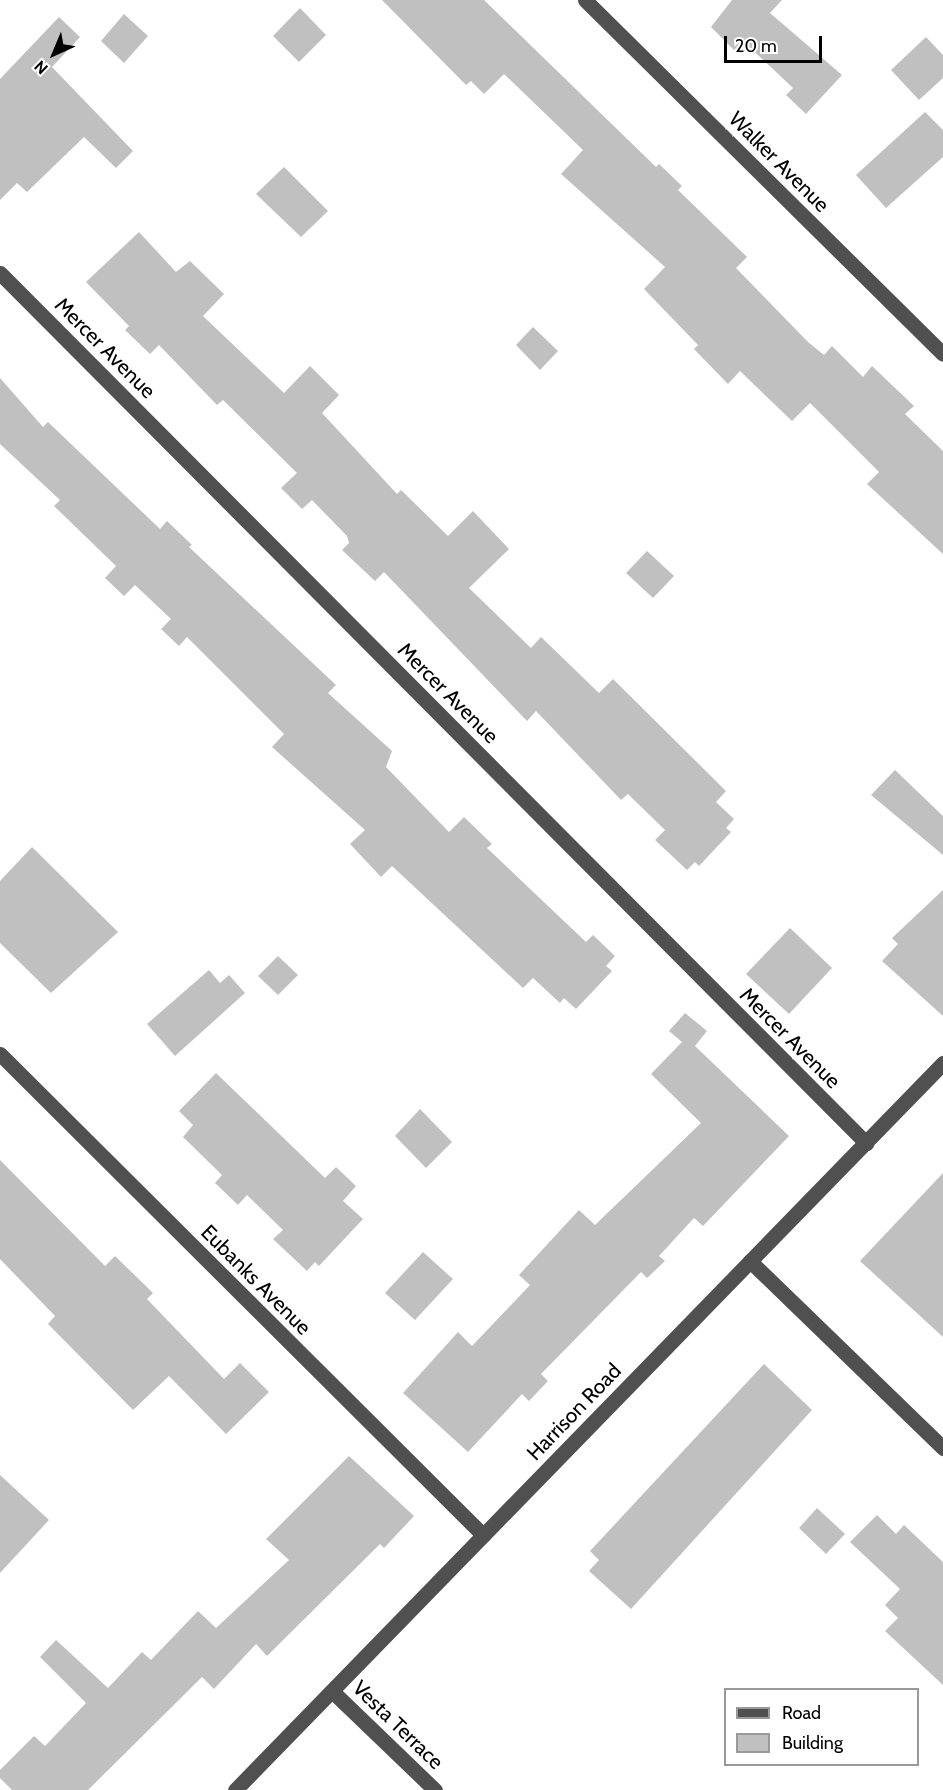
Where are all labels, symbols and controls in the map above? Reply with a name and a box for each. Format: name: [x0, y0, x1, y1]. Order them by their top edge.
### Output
north arrow: [24, 24, 84, 84]
scale bar: [727, 24, 824, 62]
text: 20 m: [735, 35, 777, 57]
text: N: [30, 57, 52, 78]
street label: Walker Avenue: [724, 107, 834, 217]
street label: Mercer Avenue: [49, 292, 161, 404]
street label: Mercer Avenue: [392, 637, 504, 749]
street label: Mercer Avenue: [734, 982, 846, 1094]
street label: Eubanks Avenue: [196, 1220, 316, 1340]
street label: Harrison Road: [522, 1358, 626, 1466]
street label: Vesta Terrace: [347, 1675, 449, 1775]
legend: [724, 1688, 919, 1766]
text: Road: [782, 1702, 821, 1724]
text: Building: [782, 1732, 843, 1754]

